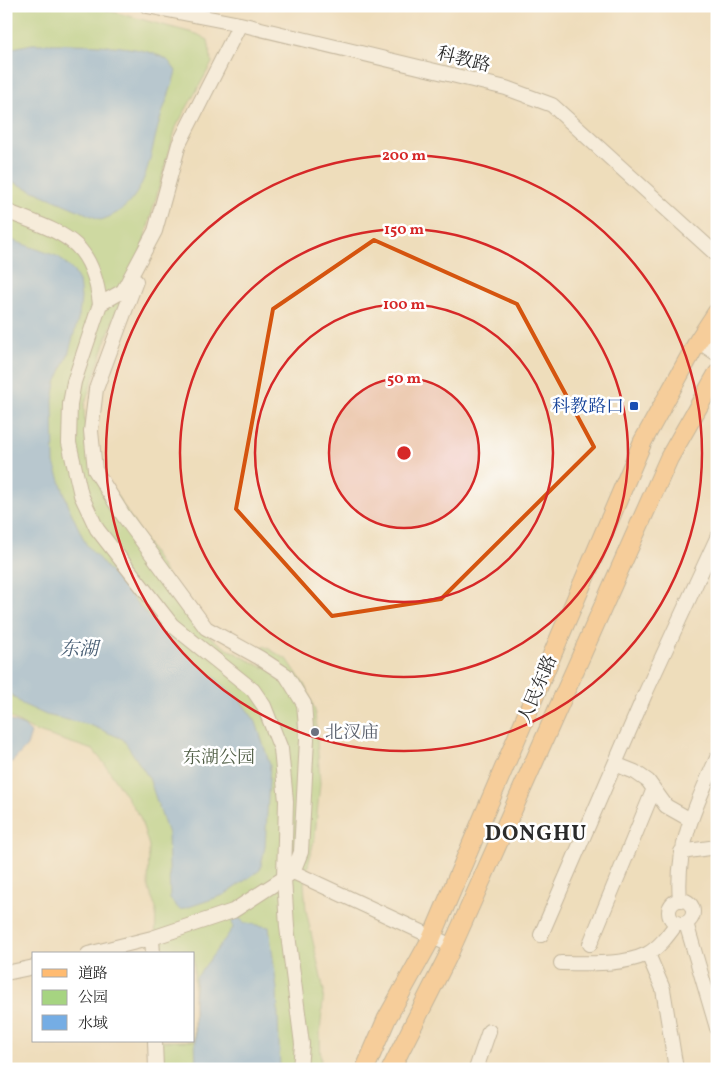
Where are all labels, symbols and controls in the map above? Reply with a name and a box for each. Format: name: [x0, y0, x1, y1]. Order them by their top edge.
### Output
street label: 科教路: [434, 42, 493, 79]
text: 200 m: [382, 146, 426, 167]
text: 150 m: [384, 220, 424, 241]
text: 100 m: [383, 295, 426, 316]
text: 50 m: [387, 369, 421, 390]
place label: 科教路口: [552, 395, 624, 420]
marker: 科教路口: [628, 400, 640, 412]
centre of rings: [395, 444, 413, 462]
water label: 东湖: [60, 637, 101, 663]
street label: 人民东路: [513, 652, 564, 728]
place label: 北汊庙: [325, 721, 379, 746]
marker: 北汊庙: [309, 726, 321, 738]
park label: 东湖公园: [183, 746, 255, 771]
district label: DONGHU: [485, 819, 587, 850]
legend: [32, 952, 195, 1042]
text: 道路: [78, 964, 108, 985]
text: 公园: [78, 988, 108, 1009]
text: 水域: [78, 1014, 108, 1035]

